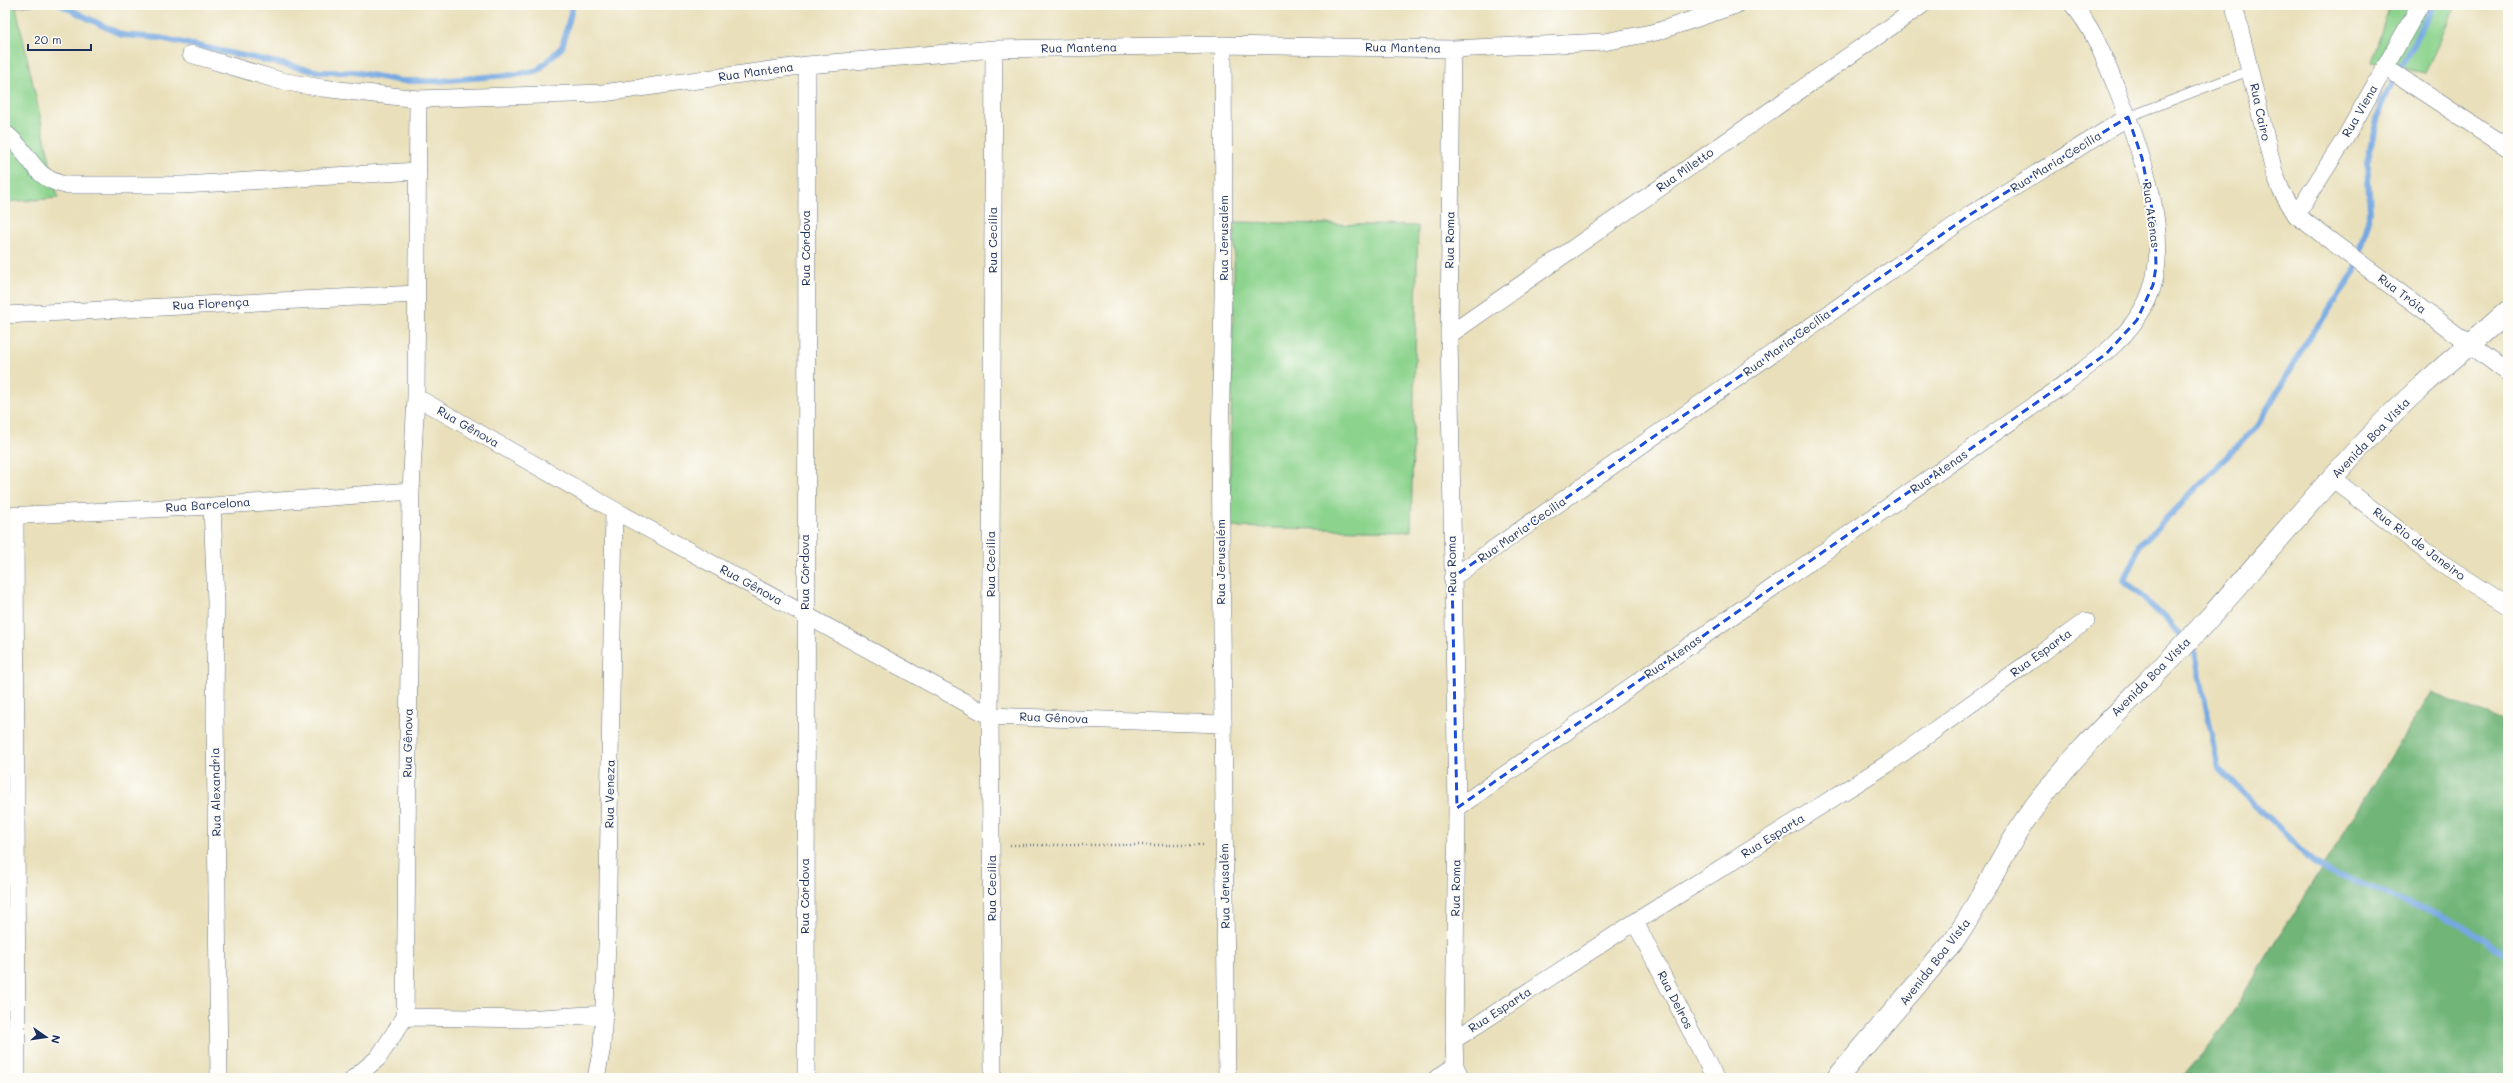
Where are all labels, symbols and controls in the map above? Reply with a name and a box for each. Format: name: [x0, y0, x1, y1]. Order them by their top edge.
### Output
scale bar: [28, 26, 91, 52]
text: 20 m: [34, 31, 62, 47]
street label: Rua Mantena: [1041, 38, 1117, 56]
street label: Rua Mantena: [1365, 38, 1441, 56]
street label: Rua Mantena: [717, 58, 795, 84]
street label: Rua Viena: [2338, 81, 2381, 140]
street label: Rua Cairo: [2247, 82, 2275, 142]
street label: Rua Maria Cecília: [2007, 127, 2104, 196]
street label: Rua Miletto: [1652, 143, 1716, 195]
street label: Rua Atenas: [2139, 181, 2165, 249]
street label: Rua Jerusalém: [1215, 195, 1231, 281]
street label: Rua Cecília: [984, 207, 1000, 273]
street label: Rua Córdova: [797, 210, 813, 286]
street label: Rua Roma: [1441, 211, 1458, 269]
street label: Rua Tróia: [2375, 270, 2430, 317]
street label: Rua Florença: [172, 293, 250, 313]
street label: Rua Maria Cecília: [1739, 305, 1833, 379]
street label: Avenida Boa Vista: [2328, 394, 2413, 481]
street label: Rua Gênova: [434, 402, 503, 450]
street label: Rua Atenas: [1907, 445, 1970, 497]
street label: Rua Barcelona: [165, 493, 251, 515]
street label: Rua Maria Cecília: [1474, 493, 1569, 566]
street label: Rua Rio de Janeiro: [2370, 503, 2469, 583]
street label: Rua Jerusalém: [1212, 519, 1228, 605]
street label: Rua Cecília: [982, 531, 998, 597]
street label: Rua Córdova: [796, 534, 812, 610]
street label: Rua Roma: [1443, 535, 1460, 593]
street label: Rua Gênova: [717, 560, 786, 608]
street label: Rua Esparta: [2007, 625, 2074, 680]
street label: Rua Atenas: [1641, 630, 1704, 682]
street label: Avenida Boa Vista: [2107, 633, 2193, 719]
street label: Rua Gênova: [398, 708, 416, 778]
street label: Rua Gênova: [1019, 708, 1089, 726]
street label: Rua Alexandria: [206, 747, 224, 837]
street label: Rua Veneza: [600, 759, 618, 829]
street label: Rua Esparta: [1738, 809, 1807, 861]
street label: Rua Jerusalém: [1215, 843, 1233, 929]
street label: Rua Cecília: [983, 855, 999, 921]
street label: Rua Córdova: [796, 858, 812, 934]
street label: Rua Roma: [1447, 859, 1464, 917]
street label: Avenida Boa Vista: [1895, 915, 1973, 1008]
street label: Rua Delros: [1654, 968, 1697, 1031]
street label: Rua Esparta: [1465, 983, 1534, 1035]
north arrow: [26, 1017, 66, 1057]
text: N: [48, 1034, 64, 1045]

